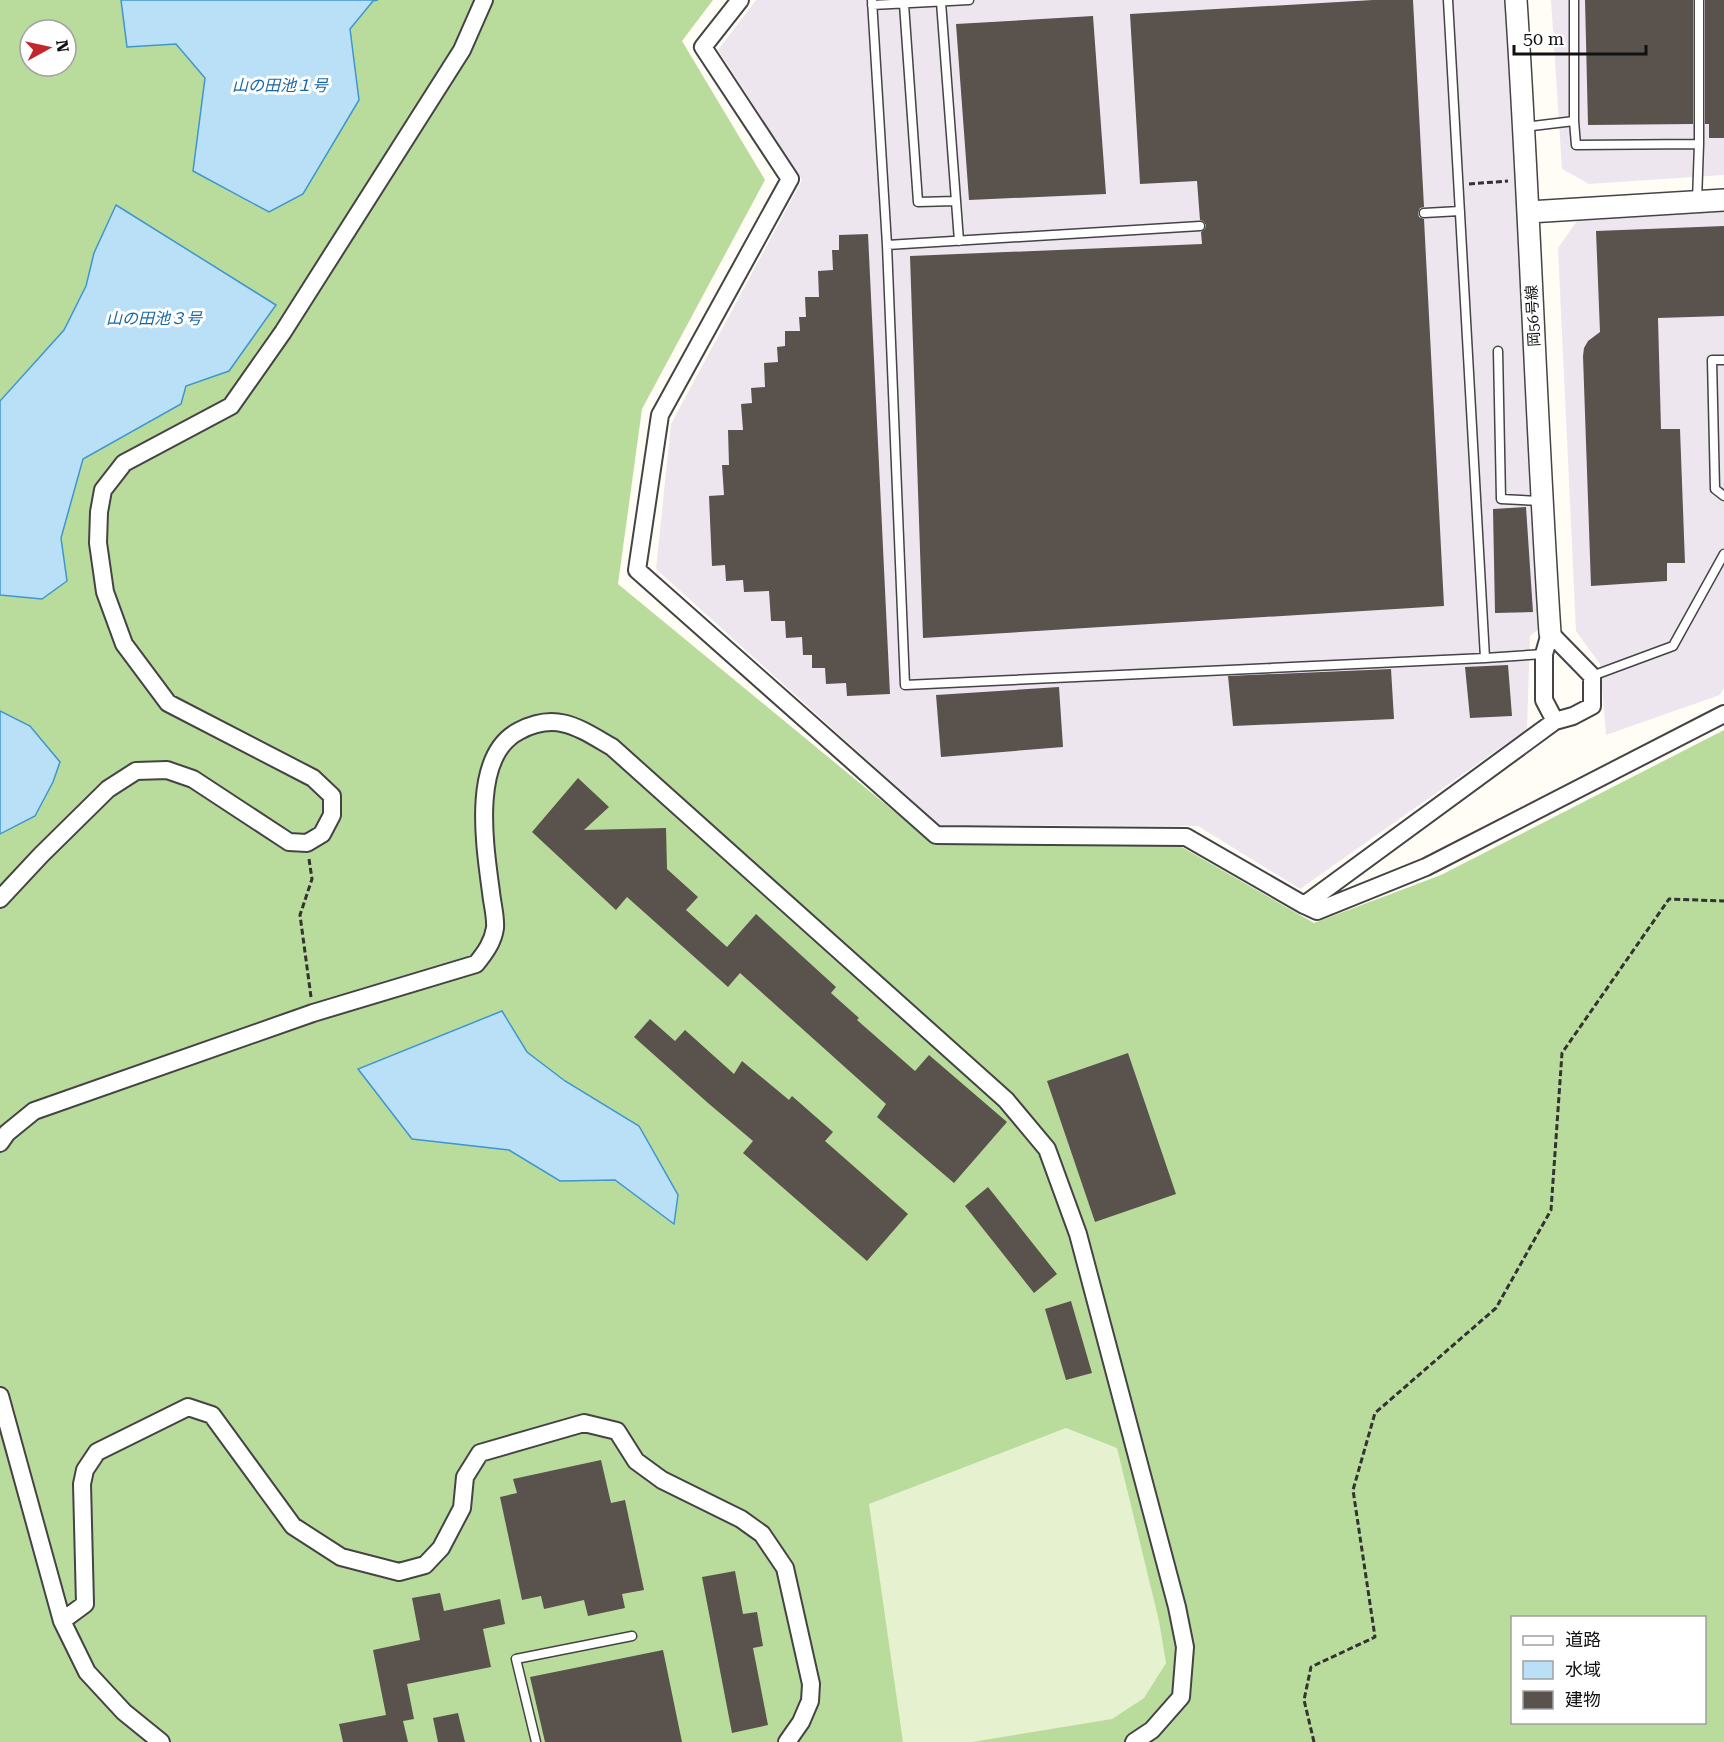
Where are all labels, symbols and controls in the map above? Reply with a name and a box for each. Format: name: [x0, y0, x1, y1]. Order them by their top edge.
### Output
north arrow: [18, 18, 78, 78]
scale bar: [1514, 18, 1646, 56]
text: 50 m: [1523, 28, 1564, 49]
text: N: [52, 39, 73, 53]
water label: 山の田池１号: [232, 76, 329, 95]
street label: 岡56号線: [1522, 285, 1544, 347]
water label: 山の田池３号: [106, 309, 203, 328]
legend: [1511, 1616, 1706, 1724]
text: 道路: [1565, 1629, 1601, 1650]
text: 水域: [1565, 1659, 1601, 1680]
text: 建物: [1565, 1689, 1601, 1710]

